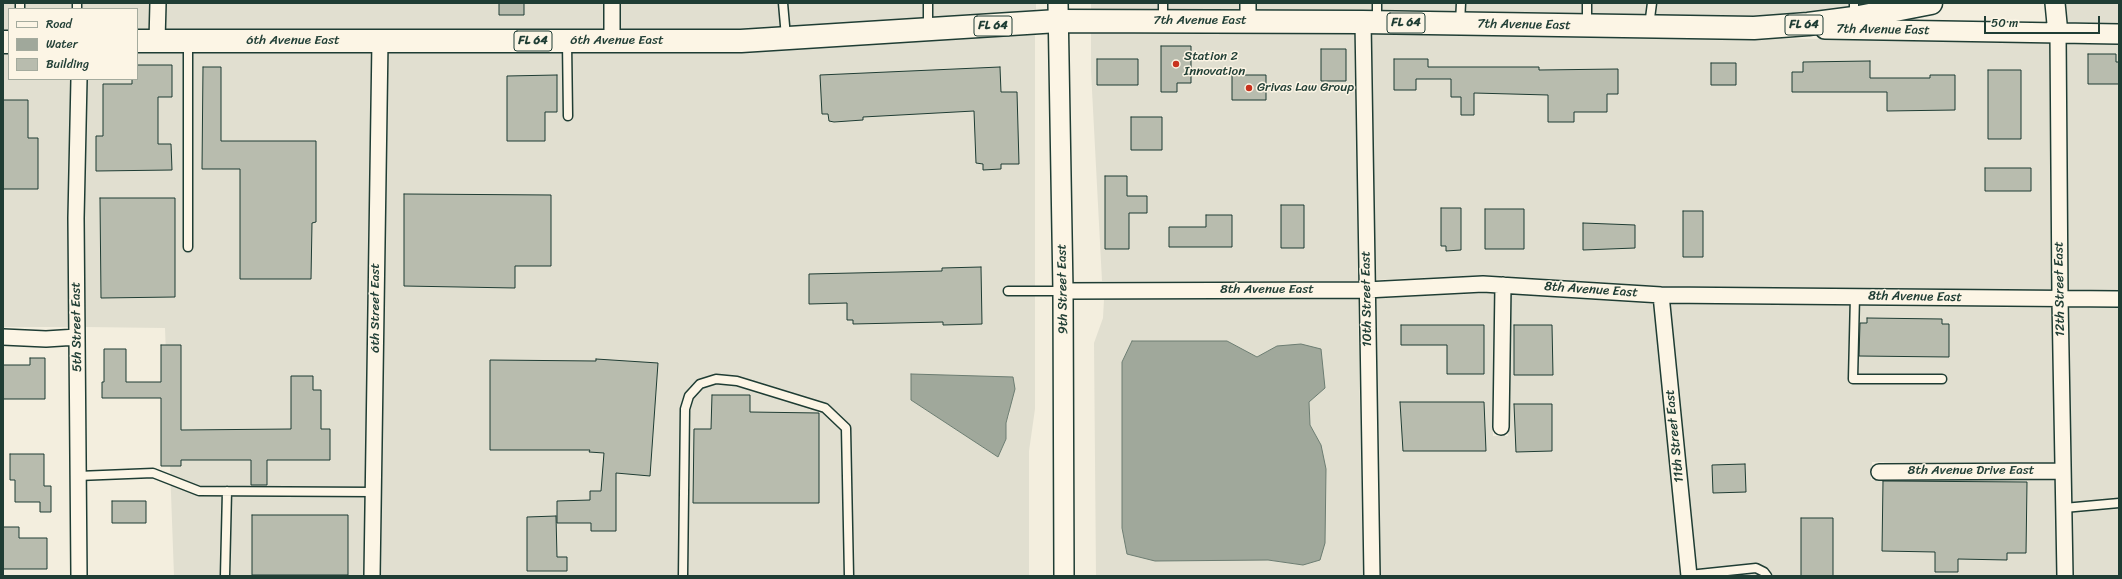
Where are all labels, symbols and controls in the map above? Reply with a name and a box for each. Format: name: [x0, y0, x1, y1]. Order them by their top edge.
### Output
legend: [8, 8, 138, 80]
scale bar: [1986, 8, 2102, 34]
text: 50 m: [1991, 12, 2018, 34]
text: Road: [46, 13, 72, 35]
street label: 7th Avenue East: [1153, 13, 1247, 29]
road number: FL 64: [1387, 13, 1425, 33]
road number: FL 64: [1785, 15, 1823, 35]
road number: FL 64: [974, 16, 1012, 36]
street label: 7th Avenue East: [1477, 16, 1571, 34]
street label: 7th Avenue East: [1836, 21, 1930, 39]
road number: FL 64: [514, 31, 552, 51]
text: Water: [46, 33, 78, 55]
street label: 6th Avenue East: [246, 33, 340, 49]
street label: 6th Avenue East: [570, 33, 664, 49]
place label: Station 2 Innovation: [1184, 49, 1245, 80]
text: Building: [46, 53, 89, 75]
marker: Station 2 Innovation: [1171, 59, 1181, 69]
place label: Grivas Law Group: [1257, 80, 1354, 96]
marker: Grivas Law Group: [1244, 83, 1254, 93]
street label: 12th Street East: [2051, 241, 2069, 337]
street label: 9th Street East: [1054, 244, 1072, 334]
street label: 10th Street East: [1358, 251, 1376, 347]
street label: 6th Street East: [368, 263, 384, 353]
street label: 8th Avenue East: [1544, 279, 1638, 301]
street label: 5th Street East: [68, 282, 86, 372]
street label: 8th Avenue East: [1220, 282, 1314, 298]
street label: 8th Avenue East: [1868, 288, 1962, 306]
street label: 11th Street East: [1662, 389, 1688, 483]
street label: 8th Avenue Drive East: [1908, 463, 2034, 479]

